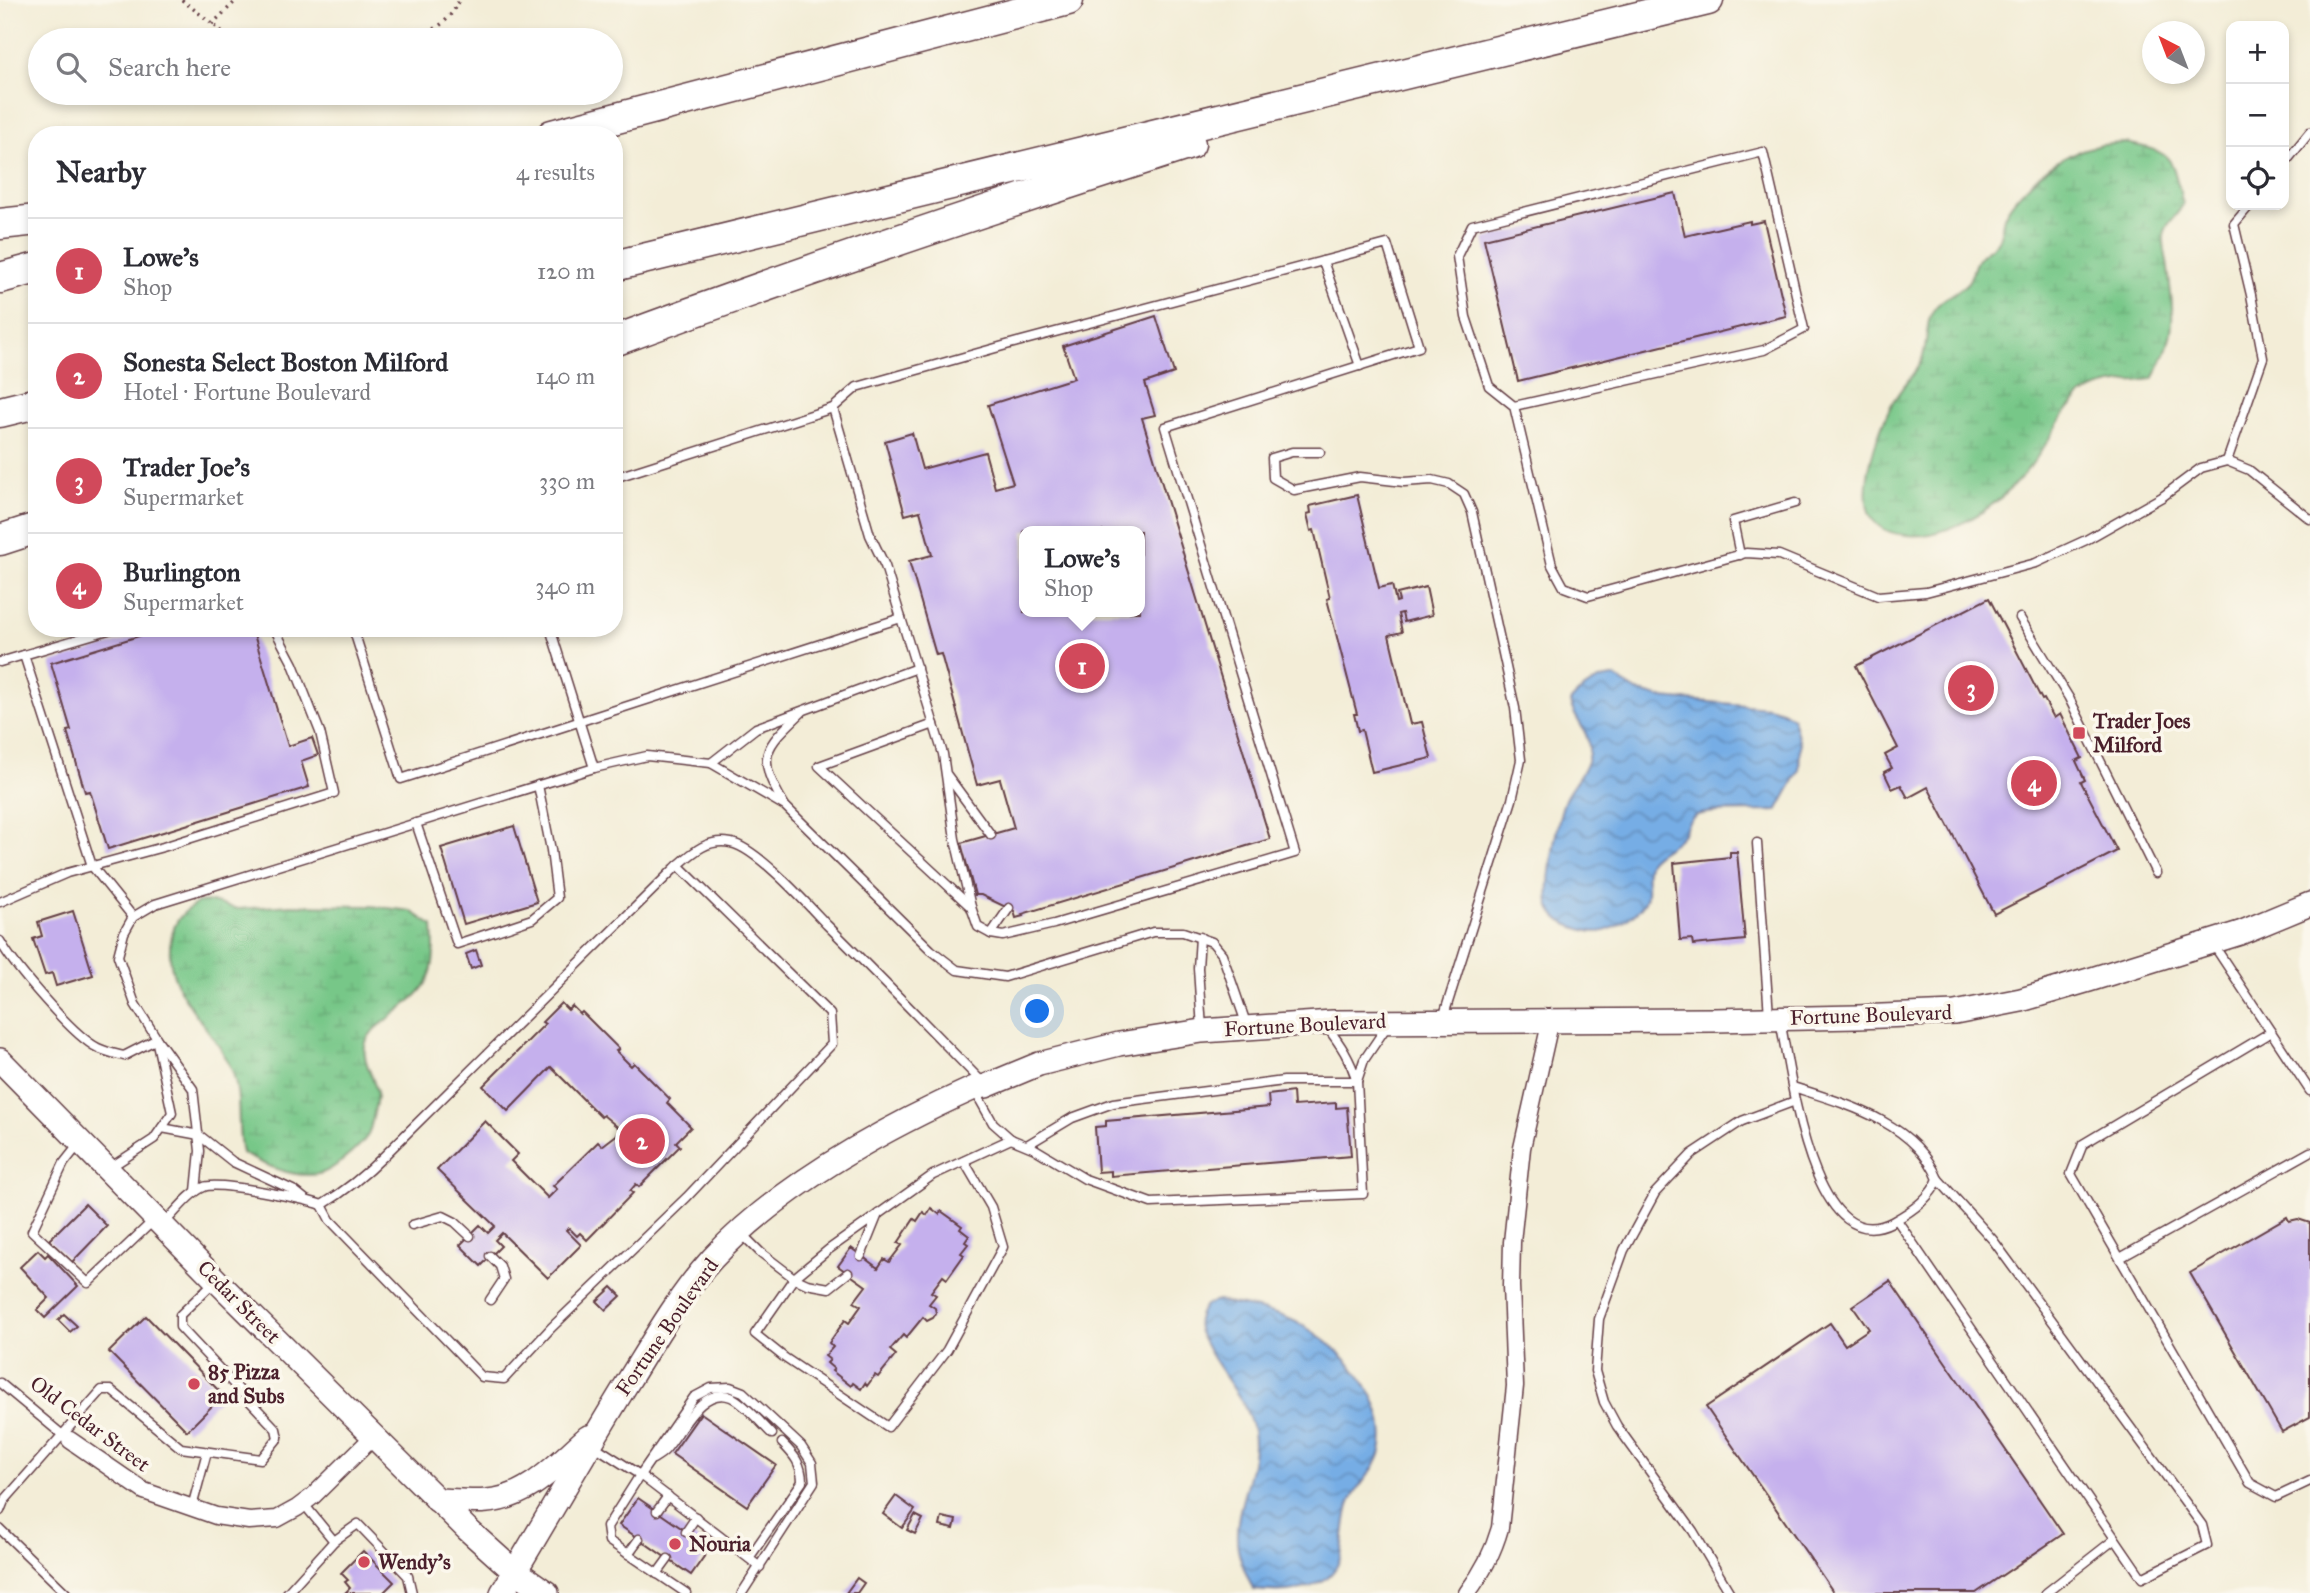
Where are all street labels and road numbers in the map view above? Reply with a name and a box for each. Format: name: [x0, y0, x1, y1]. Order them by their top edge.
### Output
street label: Fortune Boulevard: [1789, 999, 1953, 1031]
street label: Fortune Boulevard: [1223, 1008, 1387, 1042]
street label: Fortune Boulevard: [610, 1253, 724, 1401]
street label: Cedar Street: [192, 1255, 286, 1349]
street label: Old Cedar Street: [25, 1370, 156, 1478]

